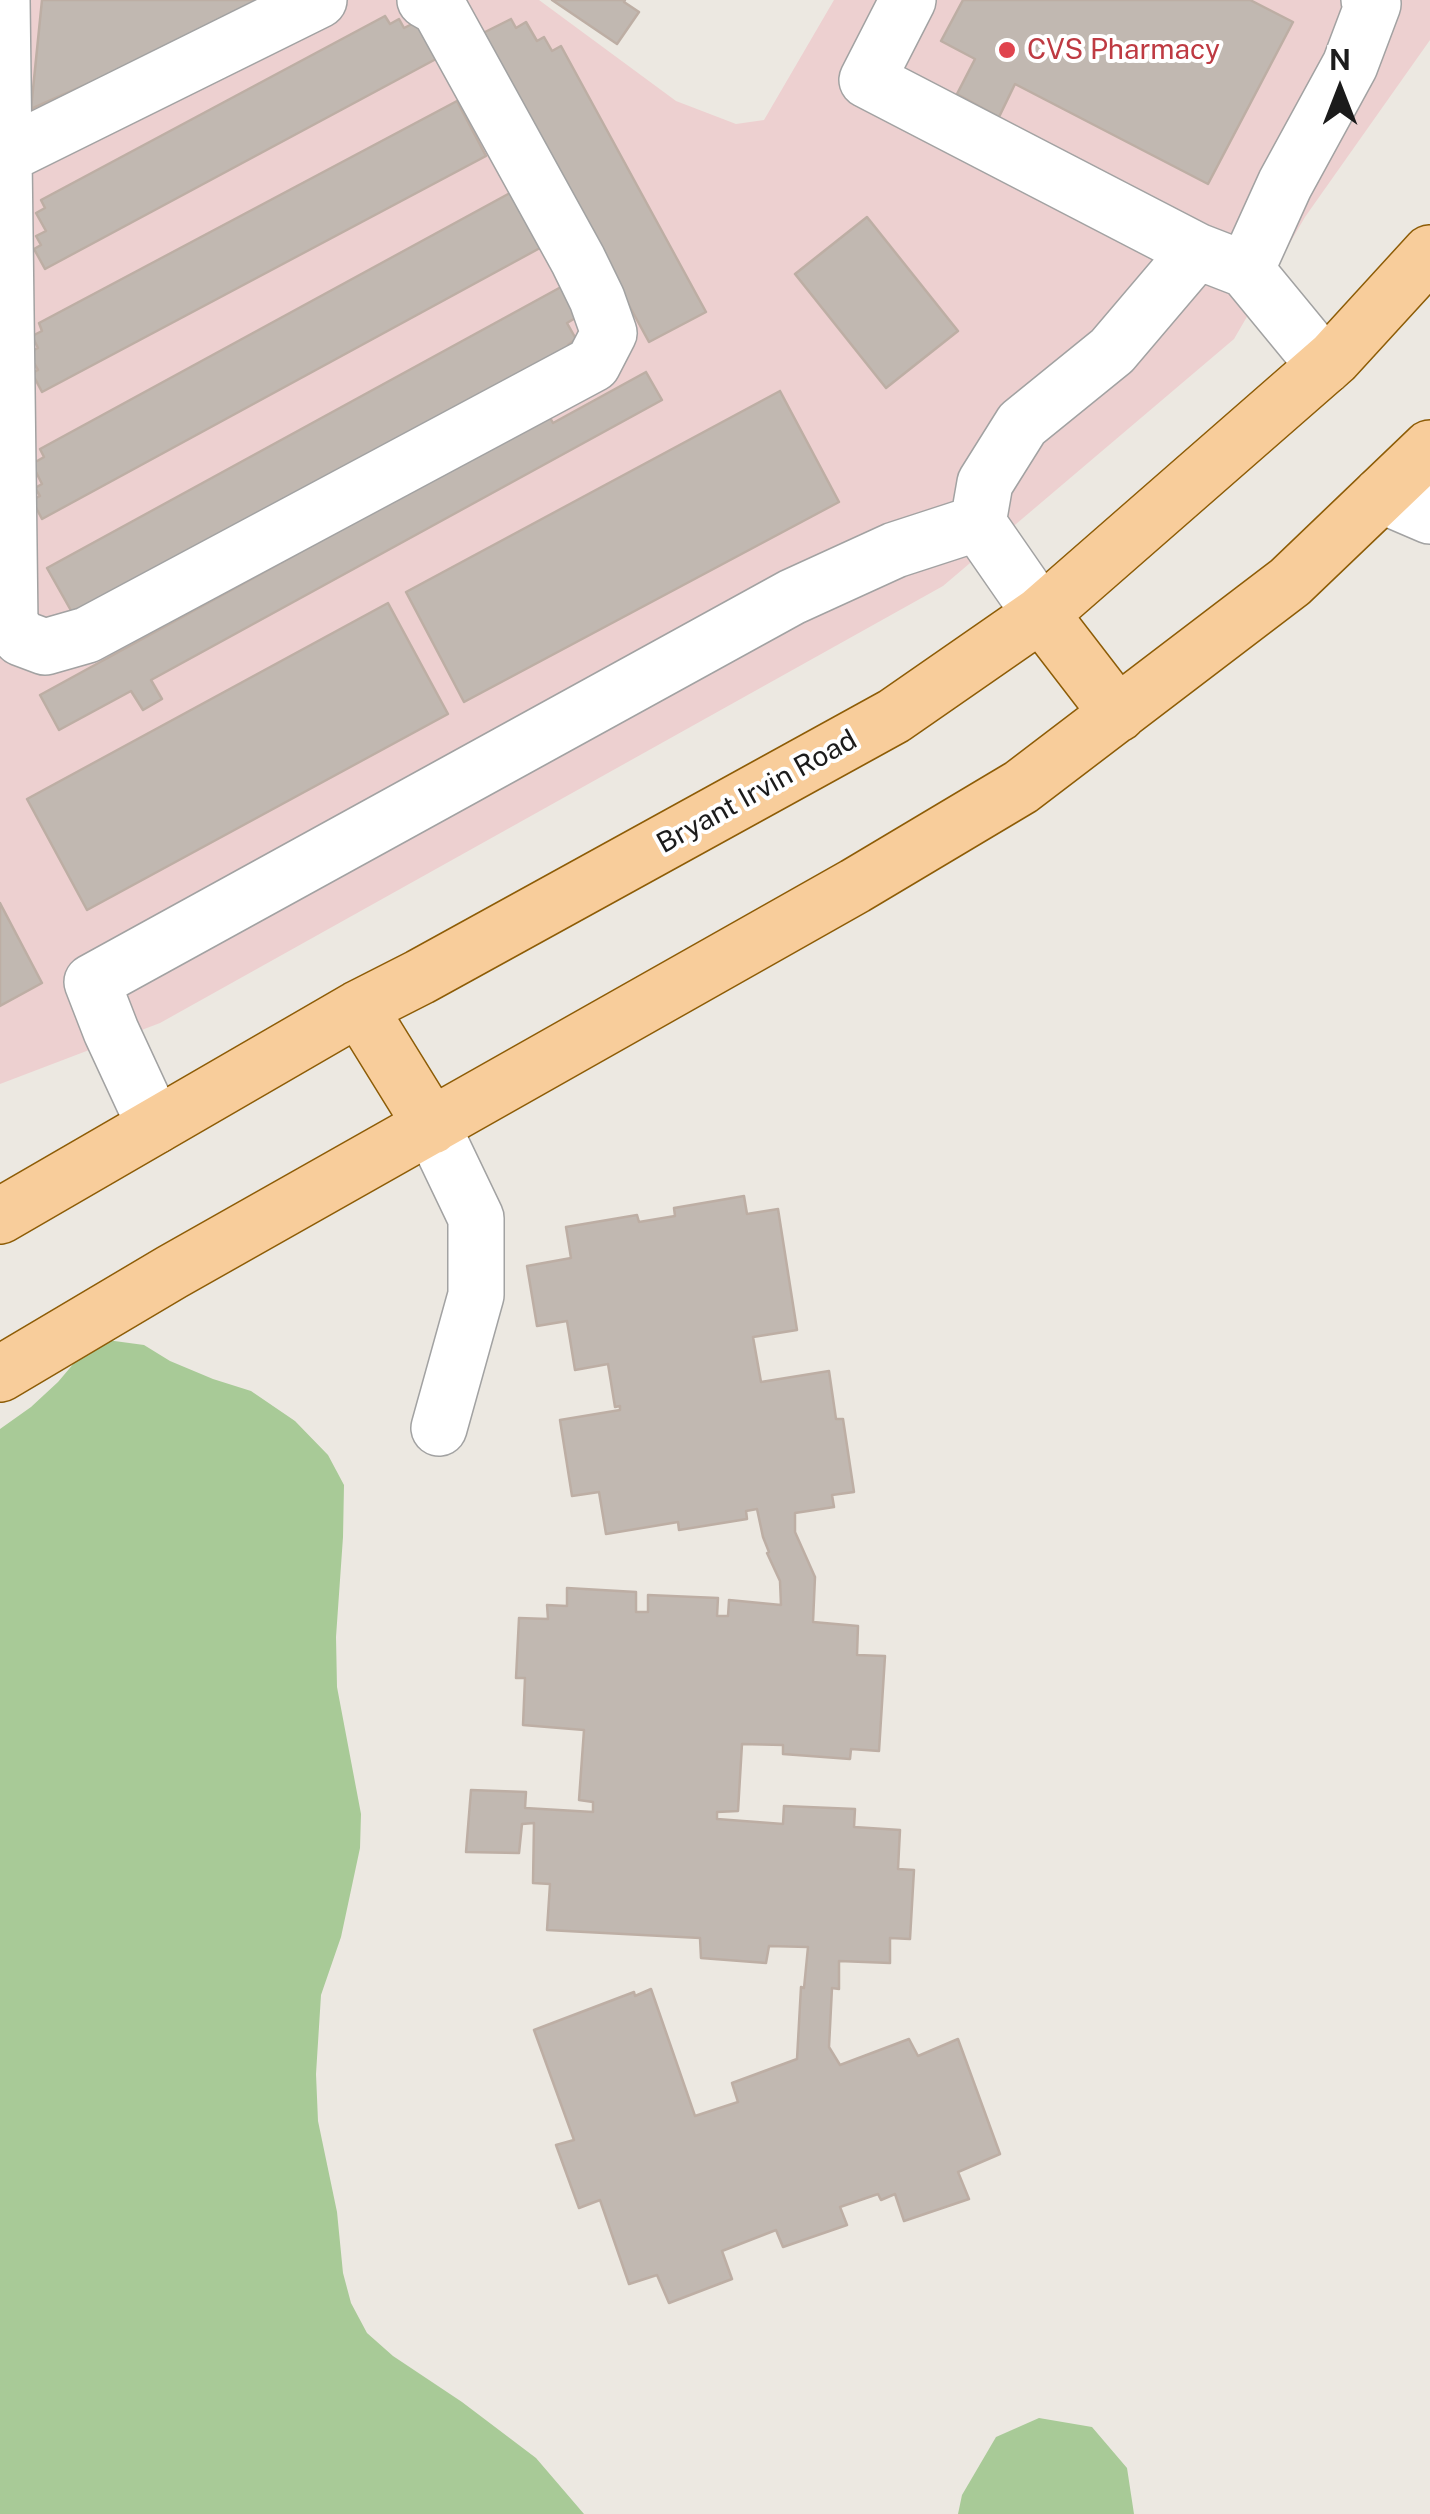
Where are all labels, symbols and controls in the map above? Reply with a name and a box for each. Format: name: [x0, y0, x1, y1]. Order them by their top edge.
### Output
place label: CVS Pharmacy: [1027, 33, 1220, 67]
marker: CVS Pharmacy: [996, 39, 1018, 61]
north arrow: [1290, 40, 1390, 140]
text: N: [1329, 43, 1351, 76]
street label: Bryant Irvin Road: [651, 723, 863, 861]

